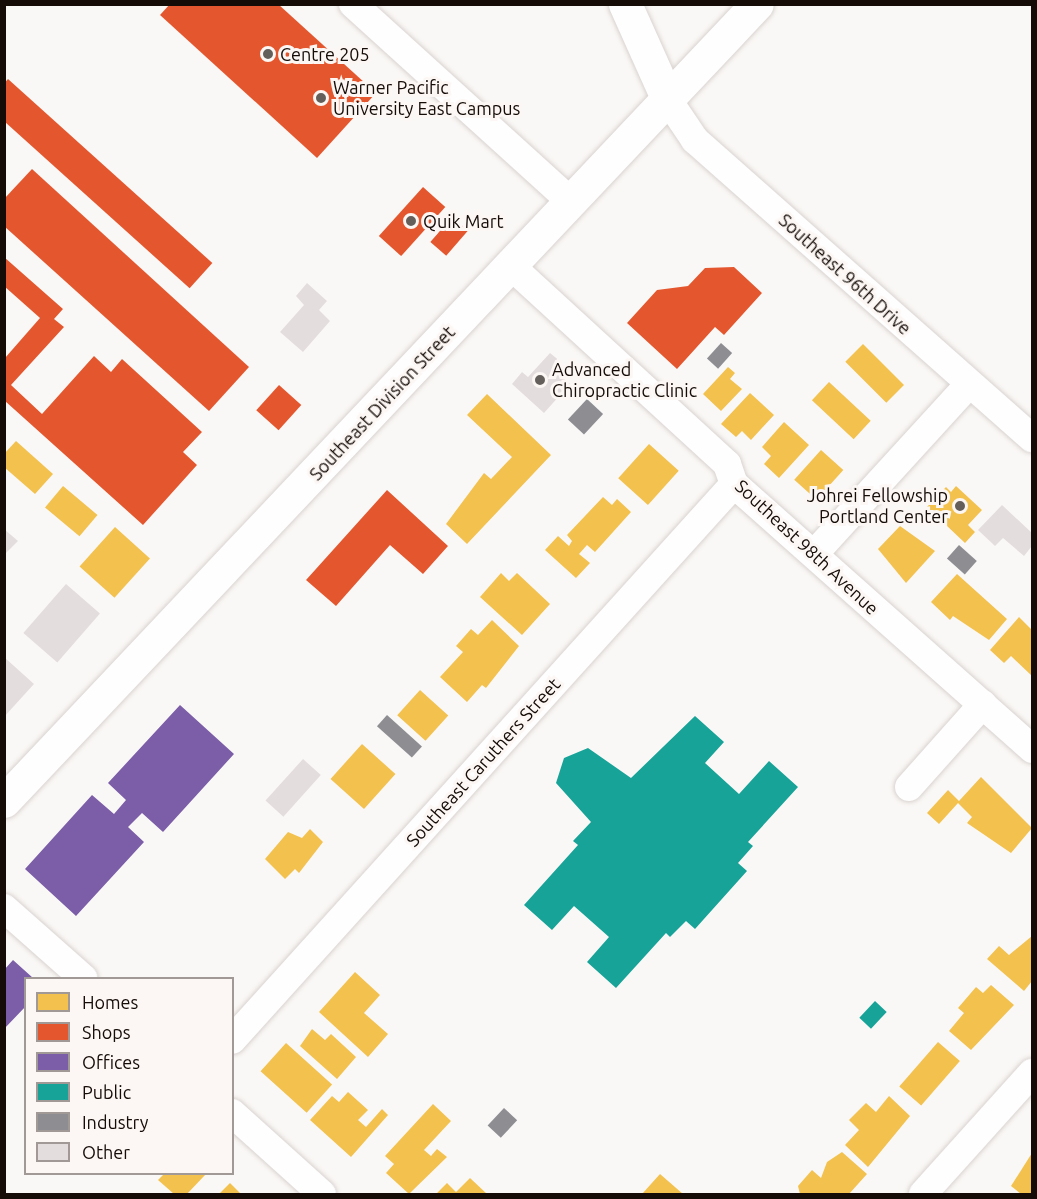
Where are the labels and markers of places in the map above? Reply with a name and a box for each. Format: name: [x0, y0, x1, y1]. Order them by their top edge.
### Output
place label: Centre 205: [280, 43, 370, 65]
marker: Centre 205: [261, 47, 275, 61]
place label: Warner Pacific University East Campus: [333, 77, 520, 119]
marker: Warner Pacific University East Campus: [314, 91, 328, 105]
place label: Quik Mart: [423, 210, 504, 232]
marker: Quik Mart: [404, 214, 418, 228]
place label: Advanced Chiropractic Clinic: [552, 359, 697, 401]
marker: Advanced Chiropractic Clinic: [533, 373, 547, 387]
place label: Johrei Fellowship Portland Center: [807, 485, 948, 528]
marker: Johrei Fellowship Portland Center: [953, 499, 967, 513]

